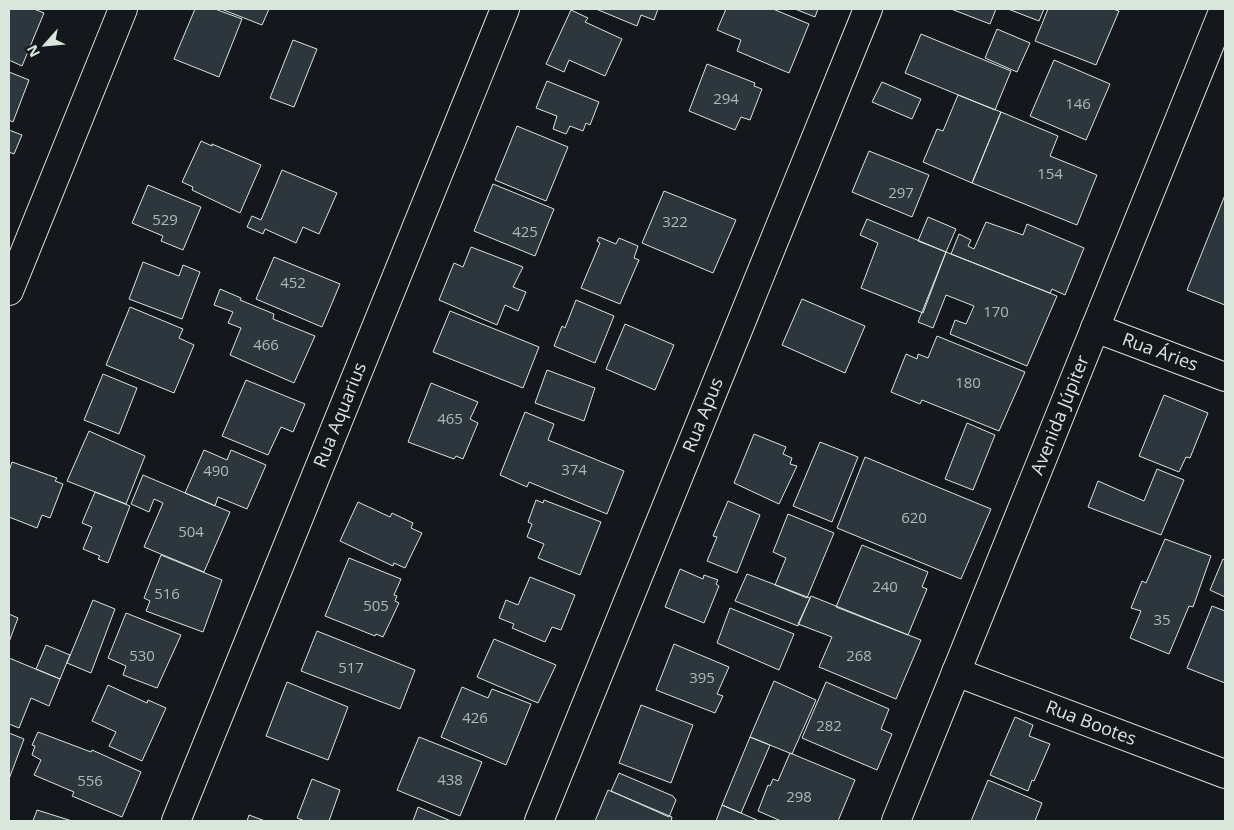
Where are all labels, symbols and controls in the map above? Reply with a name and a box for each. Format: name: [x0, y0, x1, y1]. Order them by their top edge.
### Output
north arrow: [20, 20, 70, 70]
text: N: [22, 42, 44, 61]
house number: 294: [713, 88, 739, 108]
house number: 146: [1065, 93, 1091, 113]
house number: 154: [1037, 163, 1063, 183]
house number: 297: [888, 182, 914, 202]
house number: 529: [152, 209, 178, 229]
house number: 322: [662, 211, 688, 231]
house number: 425: [512, 221, 538, 241]
house number: 452: [280, 272, 306, 292]
house number: 170: [983, 301, 1009, 321]
street label: Rua Áries: [1119, 326, 1201, 376]
house number: 466: [253, 334, 279, 354]
street label: Avenida Júpiter: [1024, 351, 1094, 478]
street label: Rua Aquarius: [307, 358, 371, 471]
house number: 180: [955, 372, 981, 392]
street label: Rua Apus: [676, 374, 728, 456]
house number: 465: [437, 408, 463, 428]
house number: 374: [561, 459, 587, 479]
house number: 490: [203, 460, 229, 480]
house number: 620: [901, 507, 927, 527]
house number: 504: [178, 521, 204, 541]
house number: 240: [872, 576, 898, 596]
house number: 516: [154, 583, 180, 603]
house number: 505: [363, 595, 389, 615]
house number: 35: [1153, 609, 1171, 629]
house number: 530: [129, 645, 155, 665]
house number: 268: [846, 645, 872, 665]
house number: 517: [338, 657, 364, 677]
house number: 395: [689, 667, 715, 687]
street label: Rua Bootes: [1043, 694, 1140, 750]
house number: 426: [462, 707, 488, 727]
house number: 282: [816, 715, 842, 735]
house number: 438: [437, 769, 463, 789]
house number: 556: [77, 770, 103, 790]
house number: 298: [786, 786, 812, 806]

